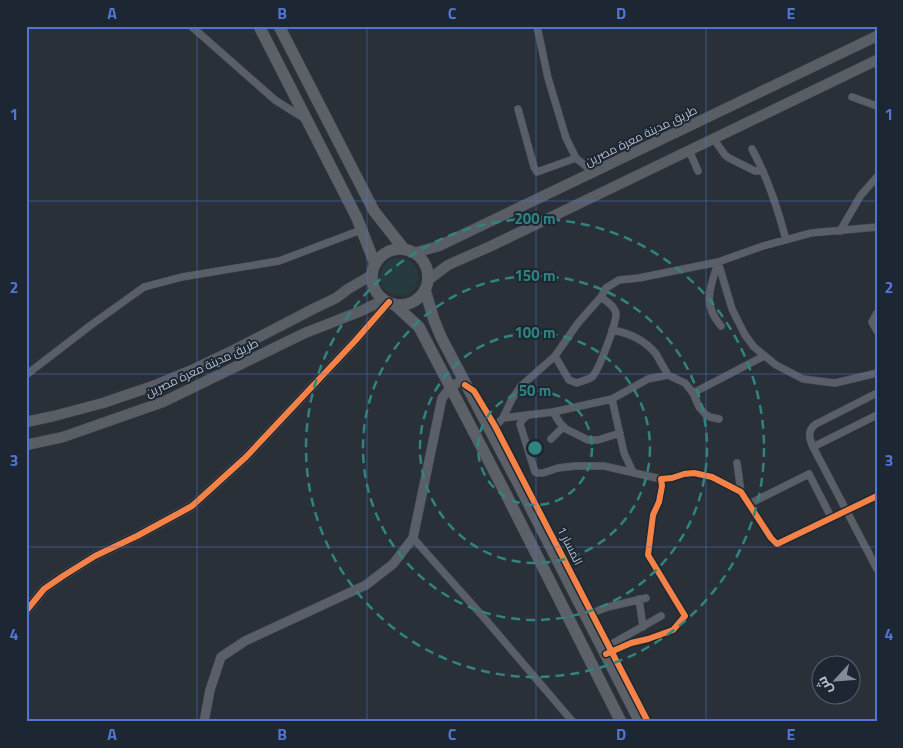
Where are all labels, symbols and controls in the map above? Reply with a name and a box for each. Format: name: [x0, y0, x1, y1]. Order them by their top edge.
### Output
text: A: [107, 1, 117, 25]
text: B: [277, 1, 287, 25]
text: C: [448, 1, 457, 25]
text: D: [616, 1, 626, 25]
text: E: [787, 1, 796, 25]
street label: طريق مدينة معرة مصرين: [581, 100, 700, 171]
text: 1: [10, 102, 18, 126]
text: 1: [885, 102, 893, 126]
text: 200 m: [514, 207, 556, 230]
text: 150 m: [514, 264, 556, 287]
text: 2: [10, 275, 18, 299]
text: 2: [885, 275, 893, 299]
text: 100 m: [514, 321, 556, 344]
street label: طريق مدينة معرة مصرين: [142, 333, 262, 402]
text: 50 m: [519, 379, 551, 402]
centre of rings: [526, 439, 544, 457]
text: 3: [10, 448, 18, 472]
text: 3: [885, 448, 893, 472]
street label: المسار 1: [553, 523, 588, 568]
text: 4: [10, 622, 19, 646]
text: 4: [885, 622, 894, 646]
north arrow: [810, 656, 860, 706]
text: ش: [810, 673, 837, 699]
text: A: [107, 722, 117, 746]
text: B: [277, 722, 287, 746]
text: C: [448, 722, 457, 746]
text: D: [616, 722, 626, 746]
text: E: [787, 722, 796, 746]

